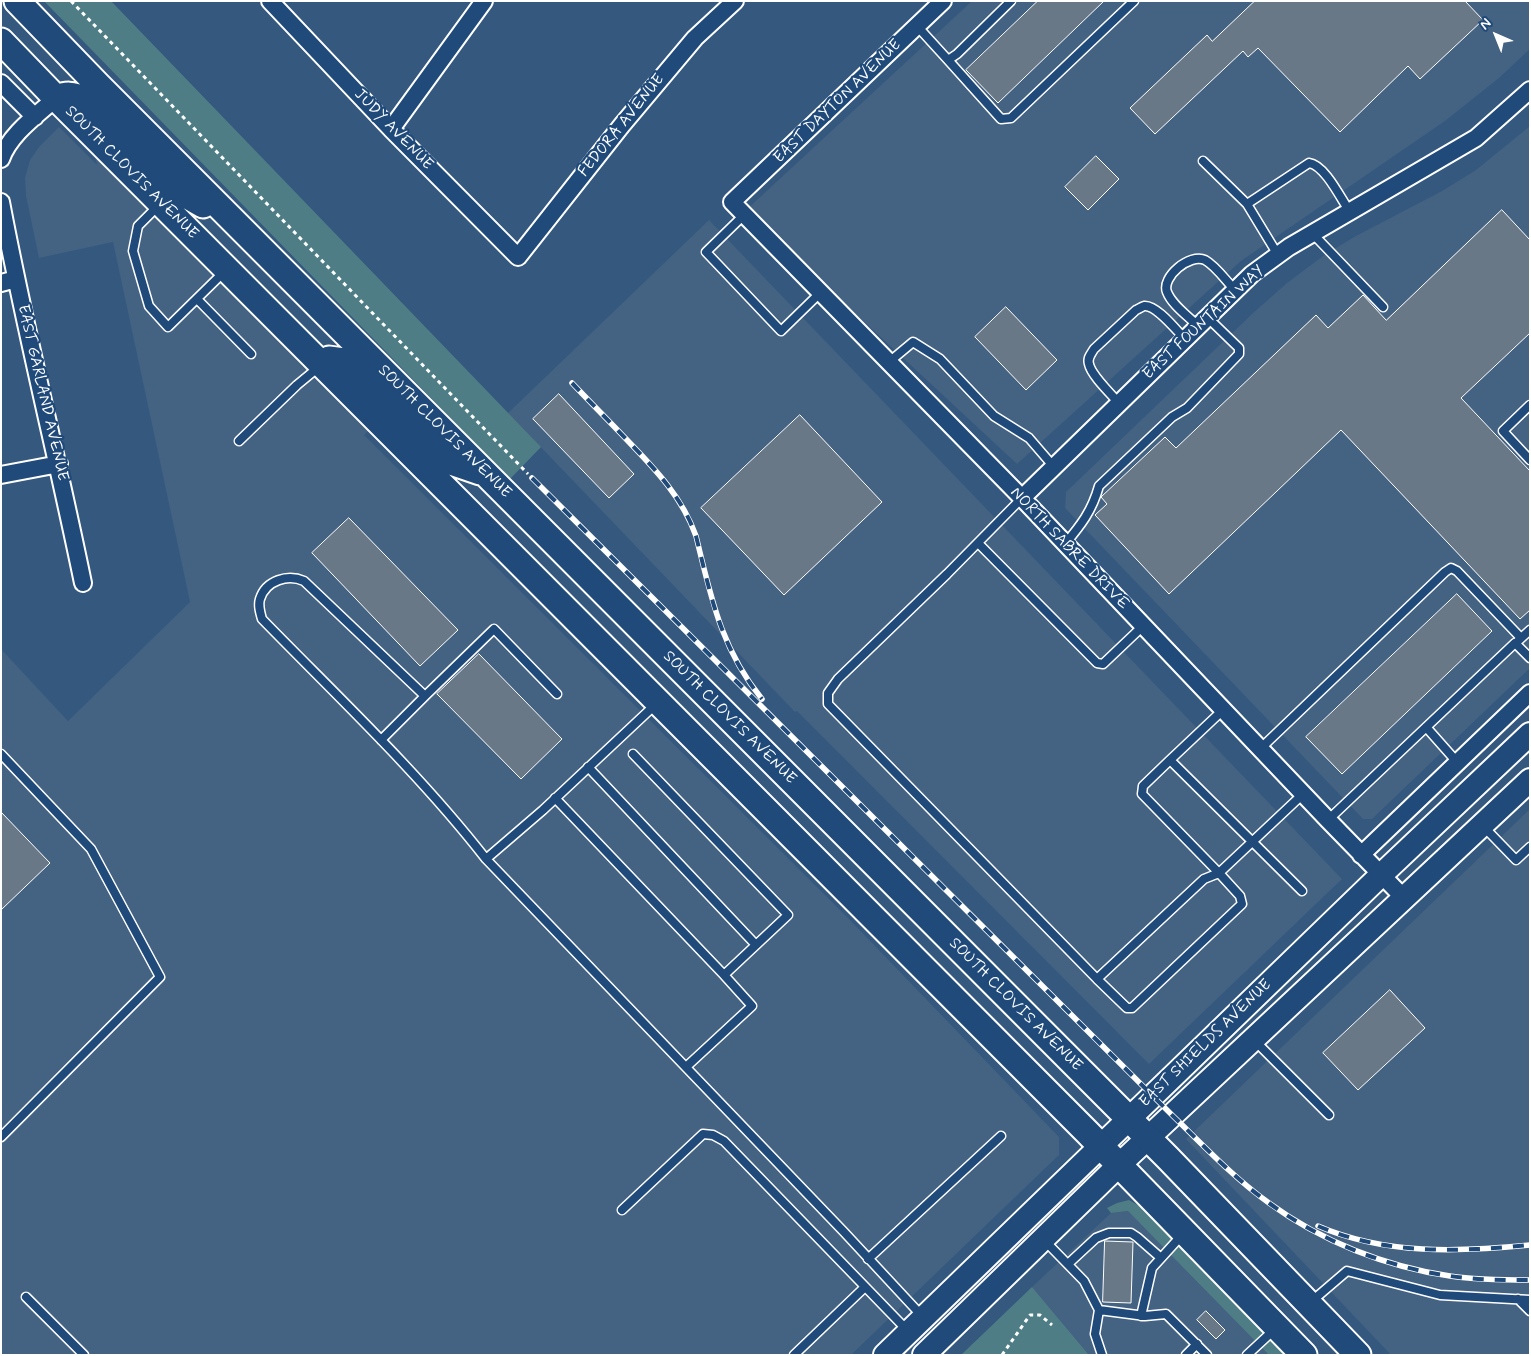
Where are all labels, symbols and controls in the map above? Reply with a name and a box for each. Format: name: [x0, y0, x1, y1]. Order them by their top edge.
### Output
north arrow: [1471, 10, 1521, 60]
text: N: [1476, 15, 1495, 34]
street label: EAST DAYTON AVENUE: [770, 36, 906, 168]
street label: FEDORA AVENUE: [575, 71, 669, 181]
street label: JUDY AVENUE: [349, 85, 437, 175]
street label: SOUTH CLOVIS AVENUE: [60, 102, 202, 244]
street label: EAST FOUNTAIN WAY: [1139, 262, 1269, 384]
street label: EAST GARLAND AVENUE: [12, 303, 72, 483]
street label: SOUTH CLOVIS AVENUE: [373, 361, 515, 503]
street label: NORTH SABRE DRIVE: [1006, 484, 1132, 614]
street label: SOUTH CLOVIS AVENUE: [658, 647, 800, 789]
street label: SOUTH CLOVIS AVENUE: [944, 934, 1086, 1076]
street label: EAST SHIELDS AVENUE: [1136, 976, 1276, 1112]

